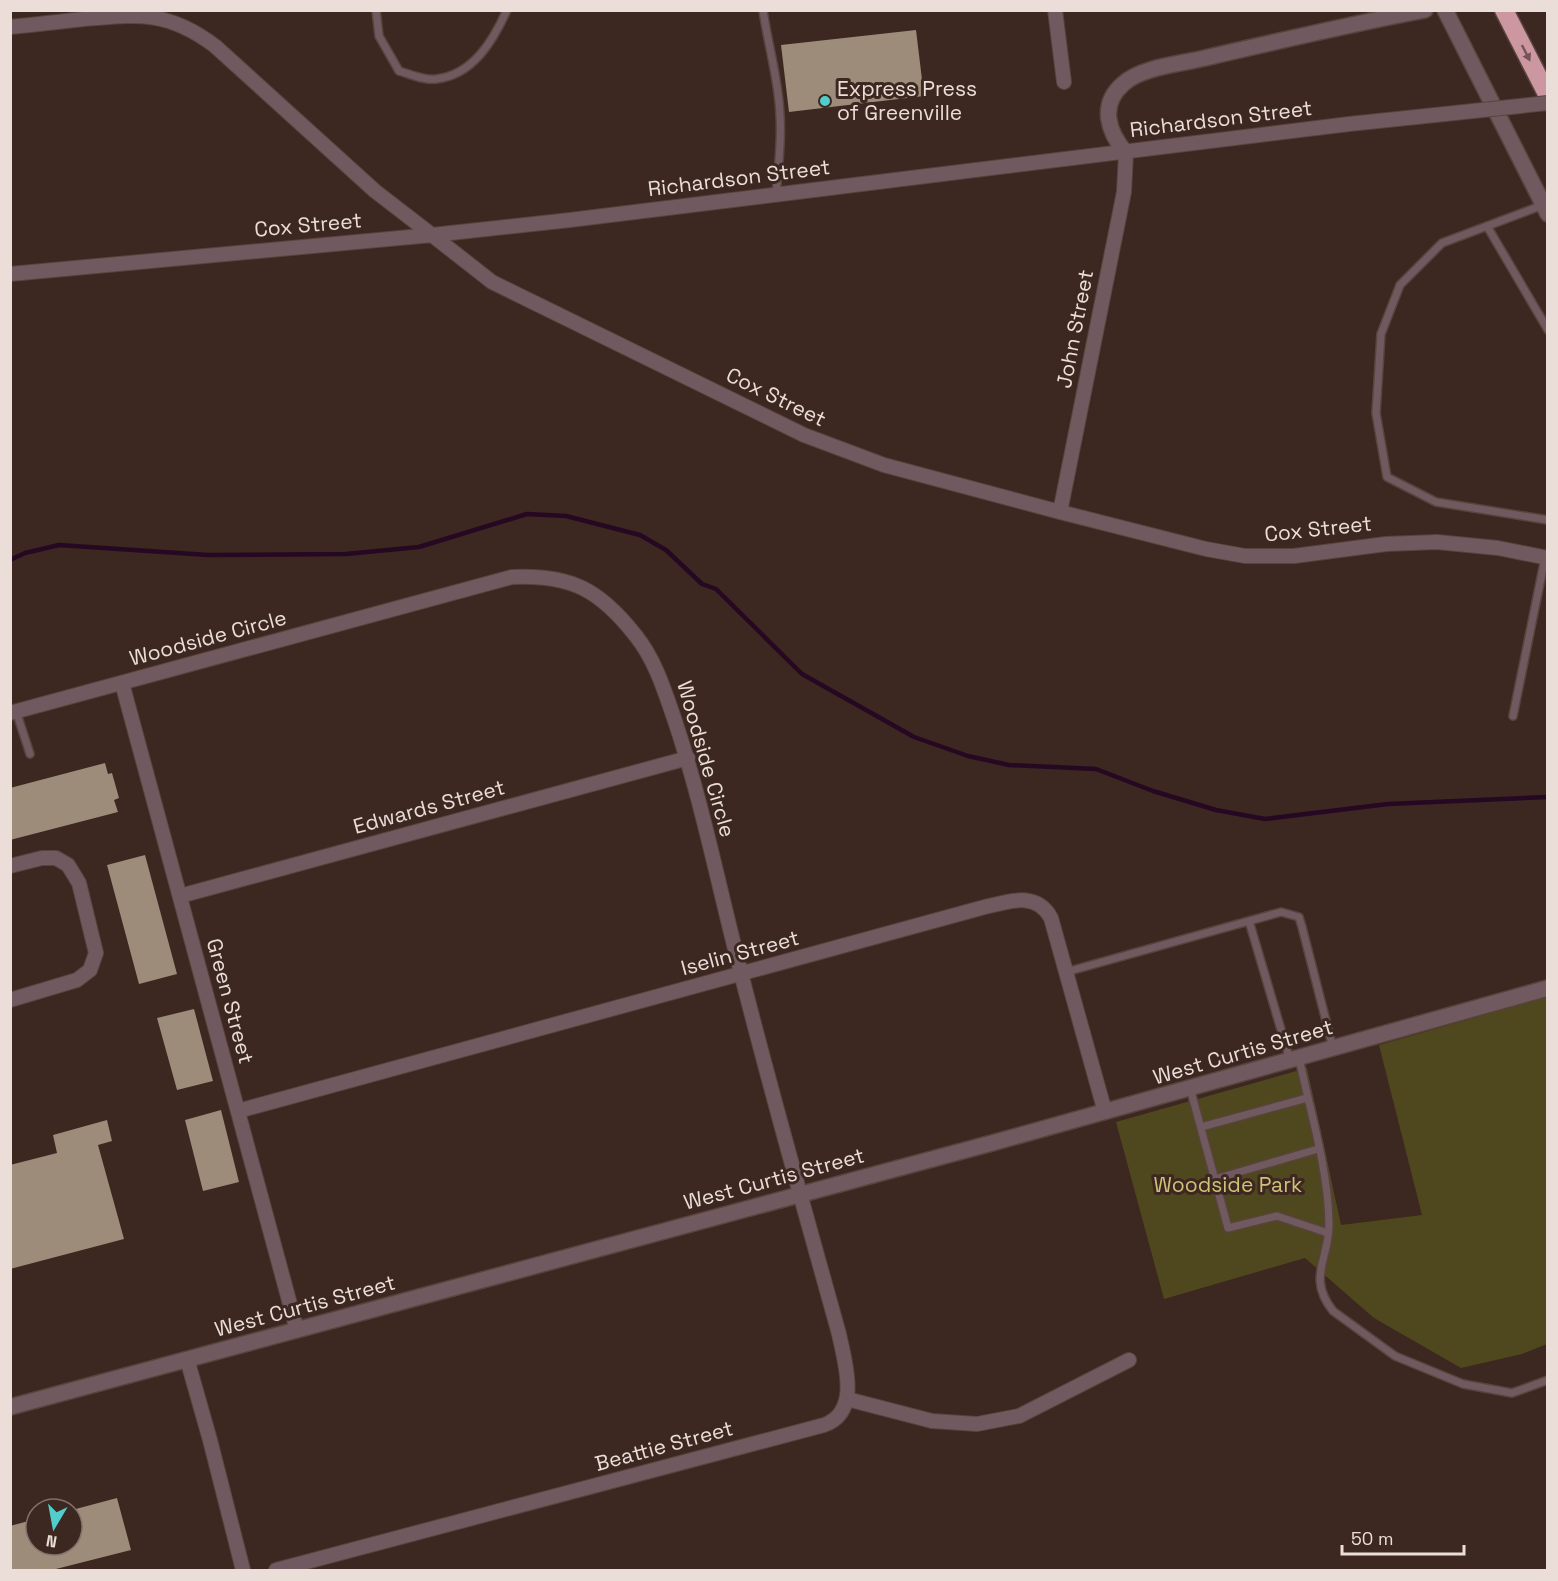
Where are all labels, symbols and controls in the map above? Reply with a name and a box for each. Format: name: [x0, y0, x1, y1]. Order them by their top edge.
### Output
one-way arrow: [1521, 45, 1531, 62]
place label: Express Press of Greenville: [837, 75, 977, 126]
marker: Express Press of Greenville: [818, 94, 832, 108]
street label: Richardson Street: [1128, 94, 1314, 143]
street label: Richardson Street: [646, 153, 832, 202]
street label: Cox Street: [253, 206, 363, 243]
street label: John Street: [1050, 267, 1099, 390]
street label: Cox Street: [722, 361, 831, 432]
street label: Cox Street: [1263, 509, 1373, 548]
street label: Woodside Circle: [126, 604, 289, 671]
street label: Woodside Circle: [671, 678, 742, 840]
street label: Edwards Street: [350, 773, 508, 840]
street label: Iselin Street: [678, 924, 802, 981]
street label: Green Street: [201, 935, 260, 1067]
street label: West Curtis Street: [1150, 1013, 1336, 1090]
street label: West Curtis Street: [681, 1141, 867, 1216]
park label: Woodside Park: [1154, 1171, 1302, 1198]
street label: West Curtis Street: [212, 1268, 398, 1343]
street label: Beattie Street: [592, 1414, 736, 1477]
north arrow: [24, 1497, 84, 1557]
scale bar: [1342, 1518, 1464, 1556]
text: 50 m: [1351, 1527, 1393, 1550]
text: N: [44, 1530, 59, 1553]

